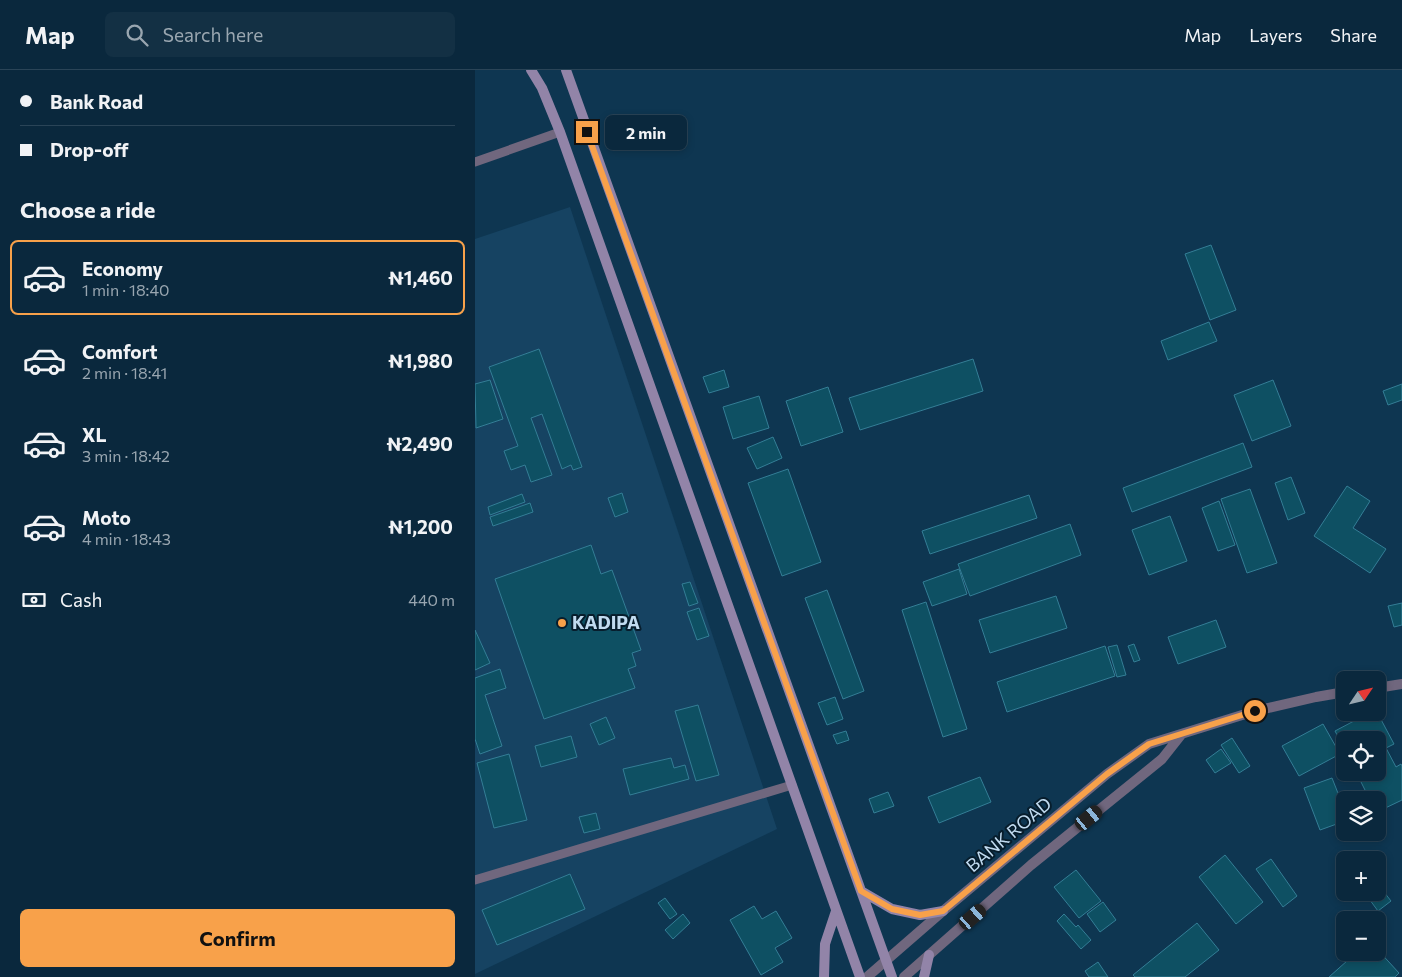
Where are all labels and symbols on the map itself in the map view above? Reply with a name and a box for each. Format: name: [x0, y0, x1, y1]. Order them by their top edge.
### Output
callout: 2 min: [605, 114, 687, 150]
route end: [576, 121, 598, 143]
place label: KADIPA: [572, 611, 640, 633]
marker: KADIPA: [556, 617, 568, 629]
north arrow: [1336, 671, 1386, 721]
route start: [1244, 700, 1266, 722]
street label: BANK ROAD: [961, 792, 1056, 876]
car: [1072, 803, 1105, 833]
car: [956, 901, 989, 933]

